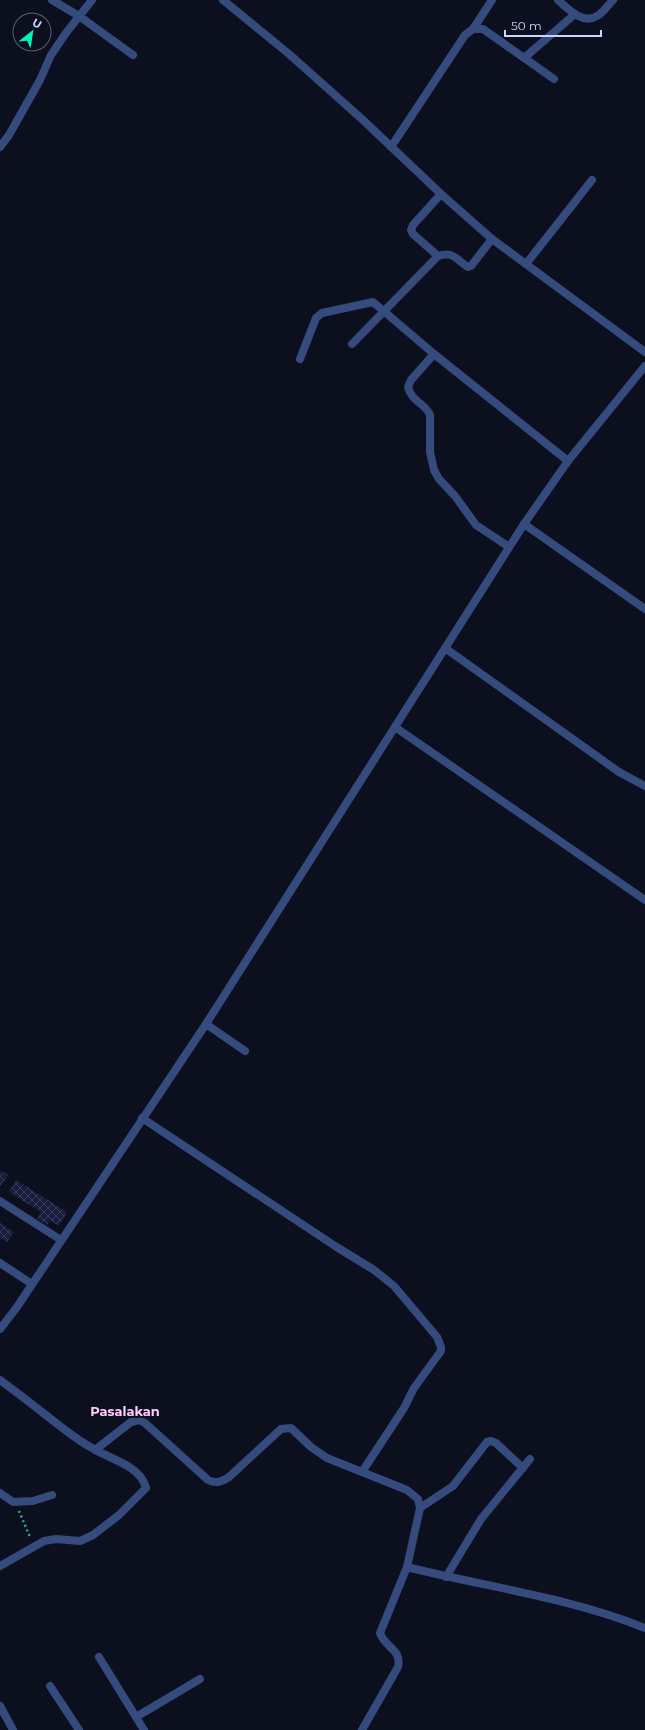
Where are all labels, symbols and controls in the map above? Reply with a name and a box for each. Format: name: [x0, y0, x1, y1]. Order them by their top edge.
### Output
north arrow: [12, 12, 52, 52]
scale bar: [505, 12, 601, 38]
text: U: [30, 15, 44, 32]
text: 50 m: [511, 18, 542, 33]
district label: Pasalakan: [90, 1403, 160, 1419]

